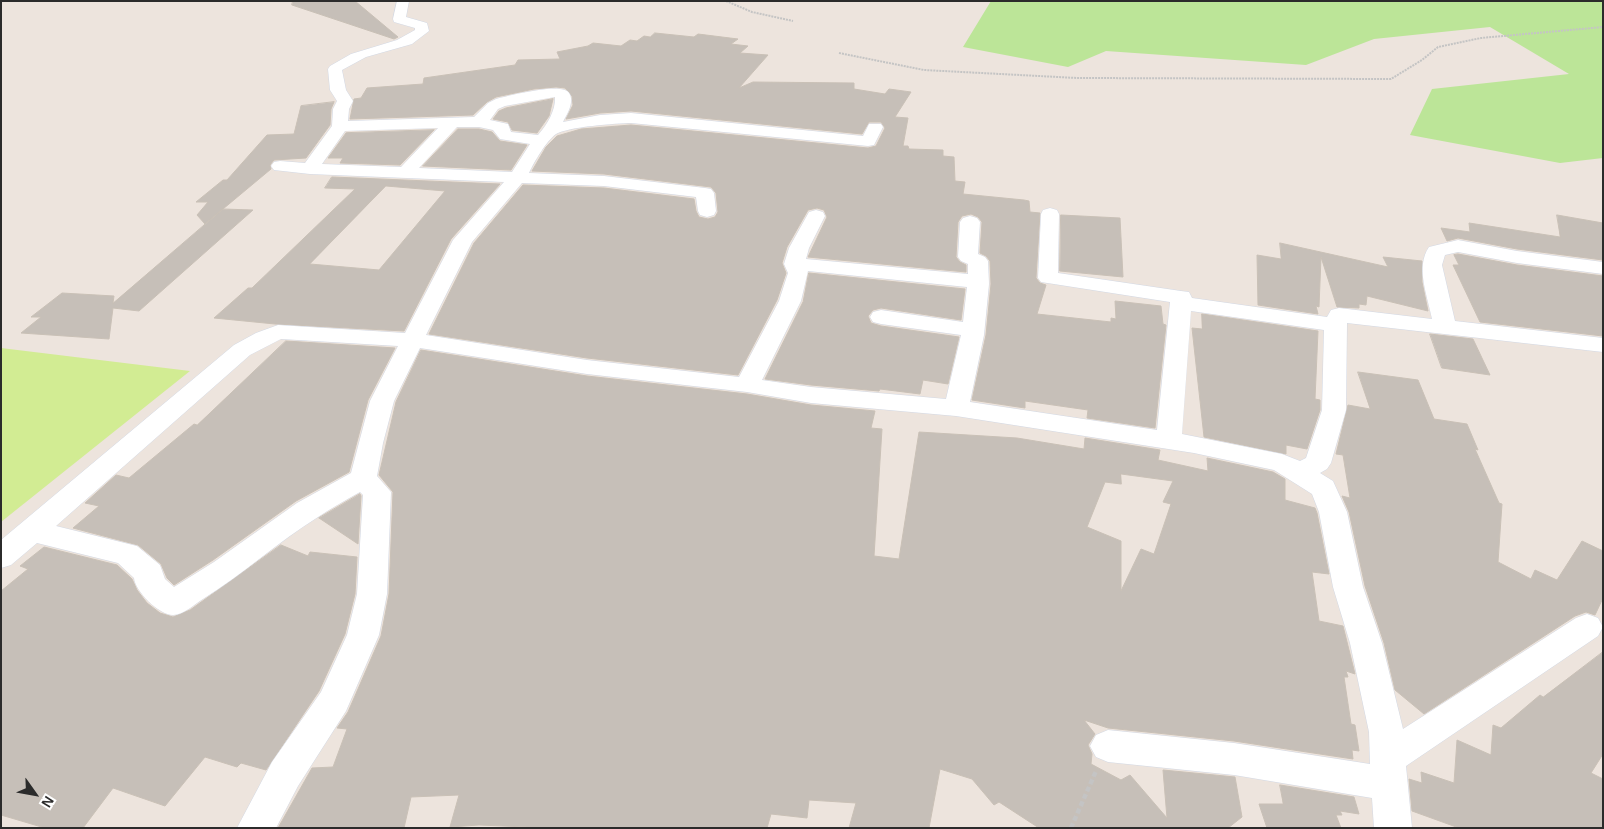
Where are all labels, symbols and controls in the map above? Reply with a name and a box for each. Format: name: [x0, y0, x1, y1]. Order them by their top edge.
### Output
north arrow: [10, 769, 60, 819]
text: N: [38, 793, 57, 810]

